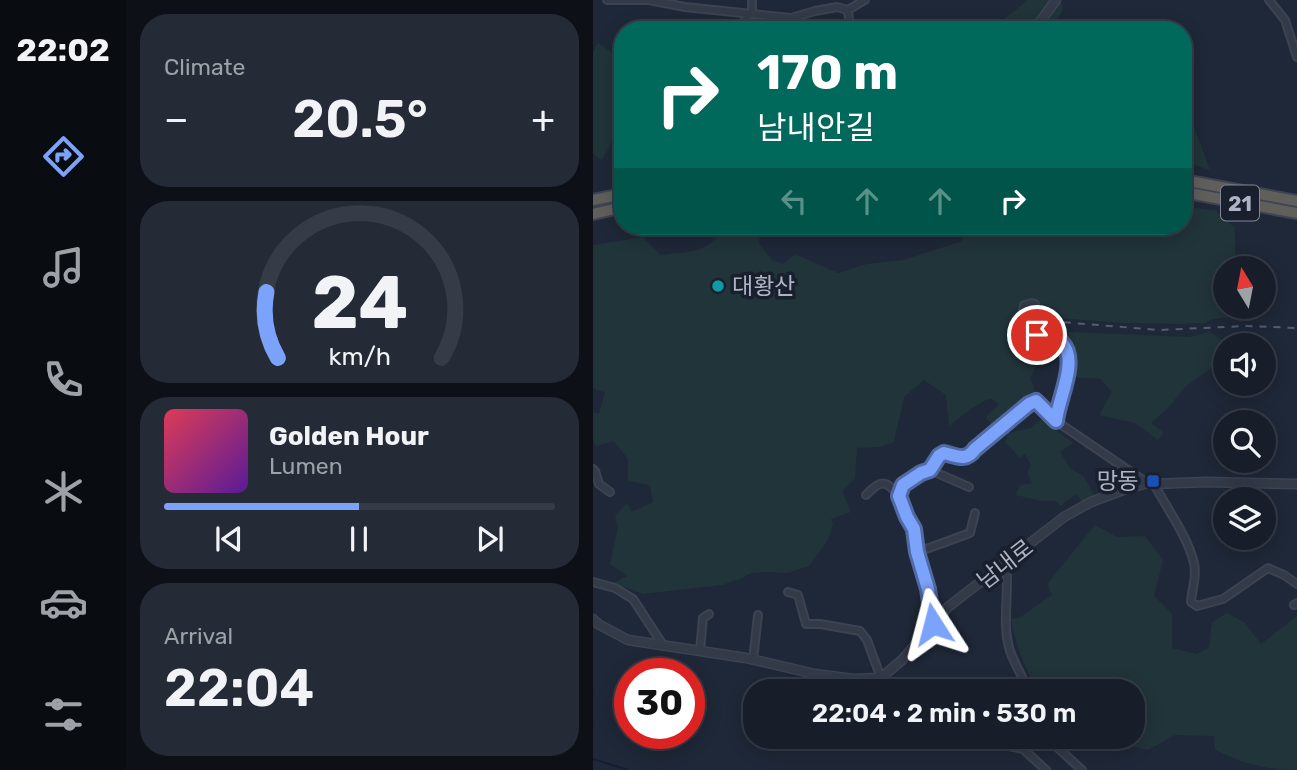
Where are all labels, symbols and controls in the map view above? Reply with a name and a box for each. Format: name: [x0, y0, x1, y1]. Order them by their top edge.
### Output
text: 22:02: [16, 31, 110, 69]
text: 170 m: [757, 43, 898, 101]
icon: right: [642, 49, 733, 140]
text: Climate: [164, 53, 245, 81]
text: 20.5°: [292, 88, 428, 150]
text: −: [164, 96, 189, 142]
text: +: [531, 96, 555, 142]
text: 남내안길: [757, 109, 875, 147]
icon: directions: [39, 132, 88, 181]
icon: left: [775, 182, 813, 220]
icon: ahead: [848, 182, 886, 220]
icon: ahead: [921, 182, 959, 220]
icon: right: [994, 182, 1032, 220]
road number: 21: [1221, 186, 1259, 220]
icon: music: [39, 243, 88, 292]
north arrow: [1213, 256, 1275, 318]
map controls: [1213, 256, 1276, 550]
text: 24: [311, 260, 408, 346]
place label: 대황산: [732, 272, 795, 300]
marker: 대황산: [710, 278, 726, 294]
pin: [1007, 305, 1067, 365]
icon: arrive: [1018, 316, 1056, 354]
button: sound: [1213, 333, 1276, 396]
text: km/h: [328, 341, 391, 370]
icon: phone: [39, 355, 88, 404]
button: search: [1213, 410, 1276, 473]
text: Golden Hour: [269, 421, 429, 452]
text: Lumen: [269, 452, 343, 480]
icon: climate: [39, 467, 88, 516]
place label: 망동: [1097, 467, 1139, 495]
marker: 망동: [1145, 473, 1161, 489]
button: layers: [1213, 487, 1276, 550]
icon: previous: [210, 520, 248, 558]
icon: pause: [340, 520, 378, 558]
icon: next: [471, 520, 509, 558]
street label: 남내로: [971, 533, 1039, 595]
icon: car: [39, 578, 88, 627]
position arrow: [896, 587, 970, 661]
text: Arrival: [164, 622, 233, 650]
text: 22:04: [164, 657, 314, 719]
speed limit sign: 30: [614, 658, 705, 749]
icon: filters: [39, 690, 88, 739]
text: 22:04 · 2 min · 530 m: [812, 698, 1076, 729]

